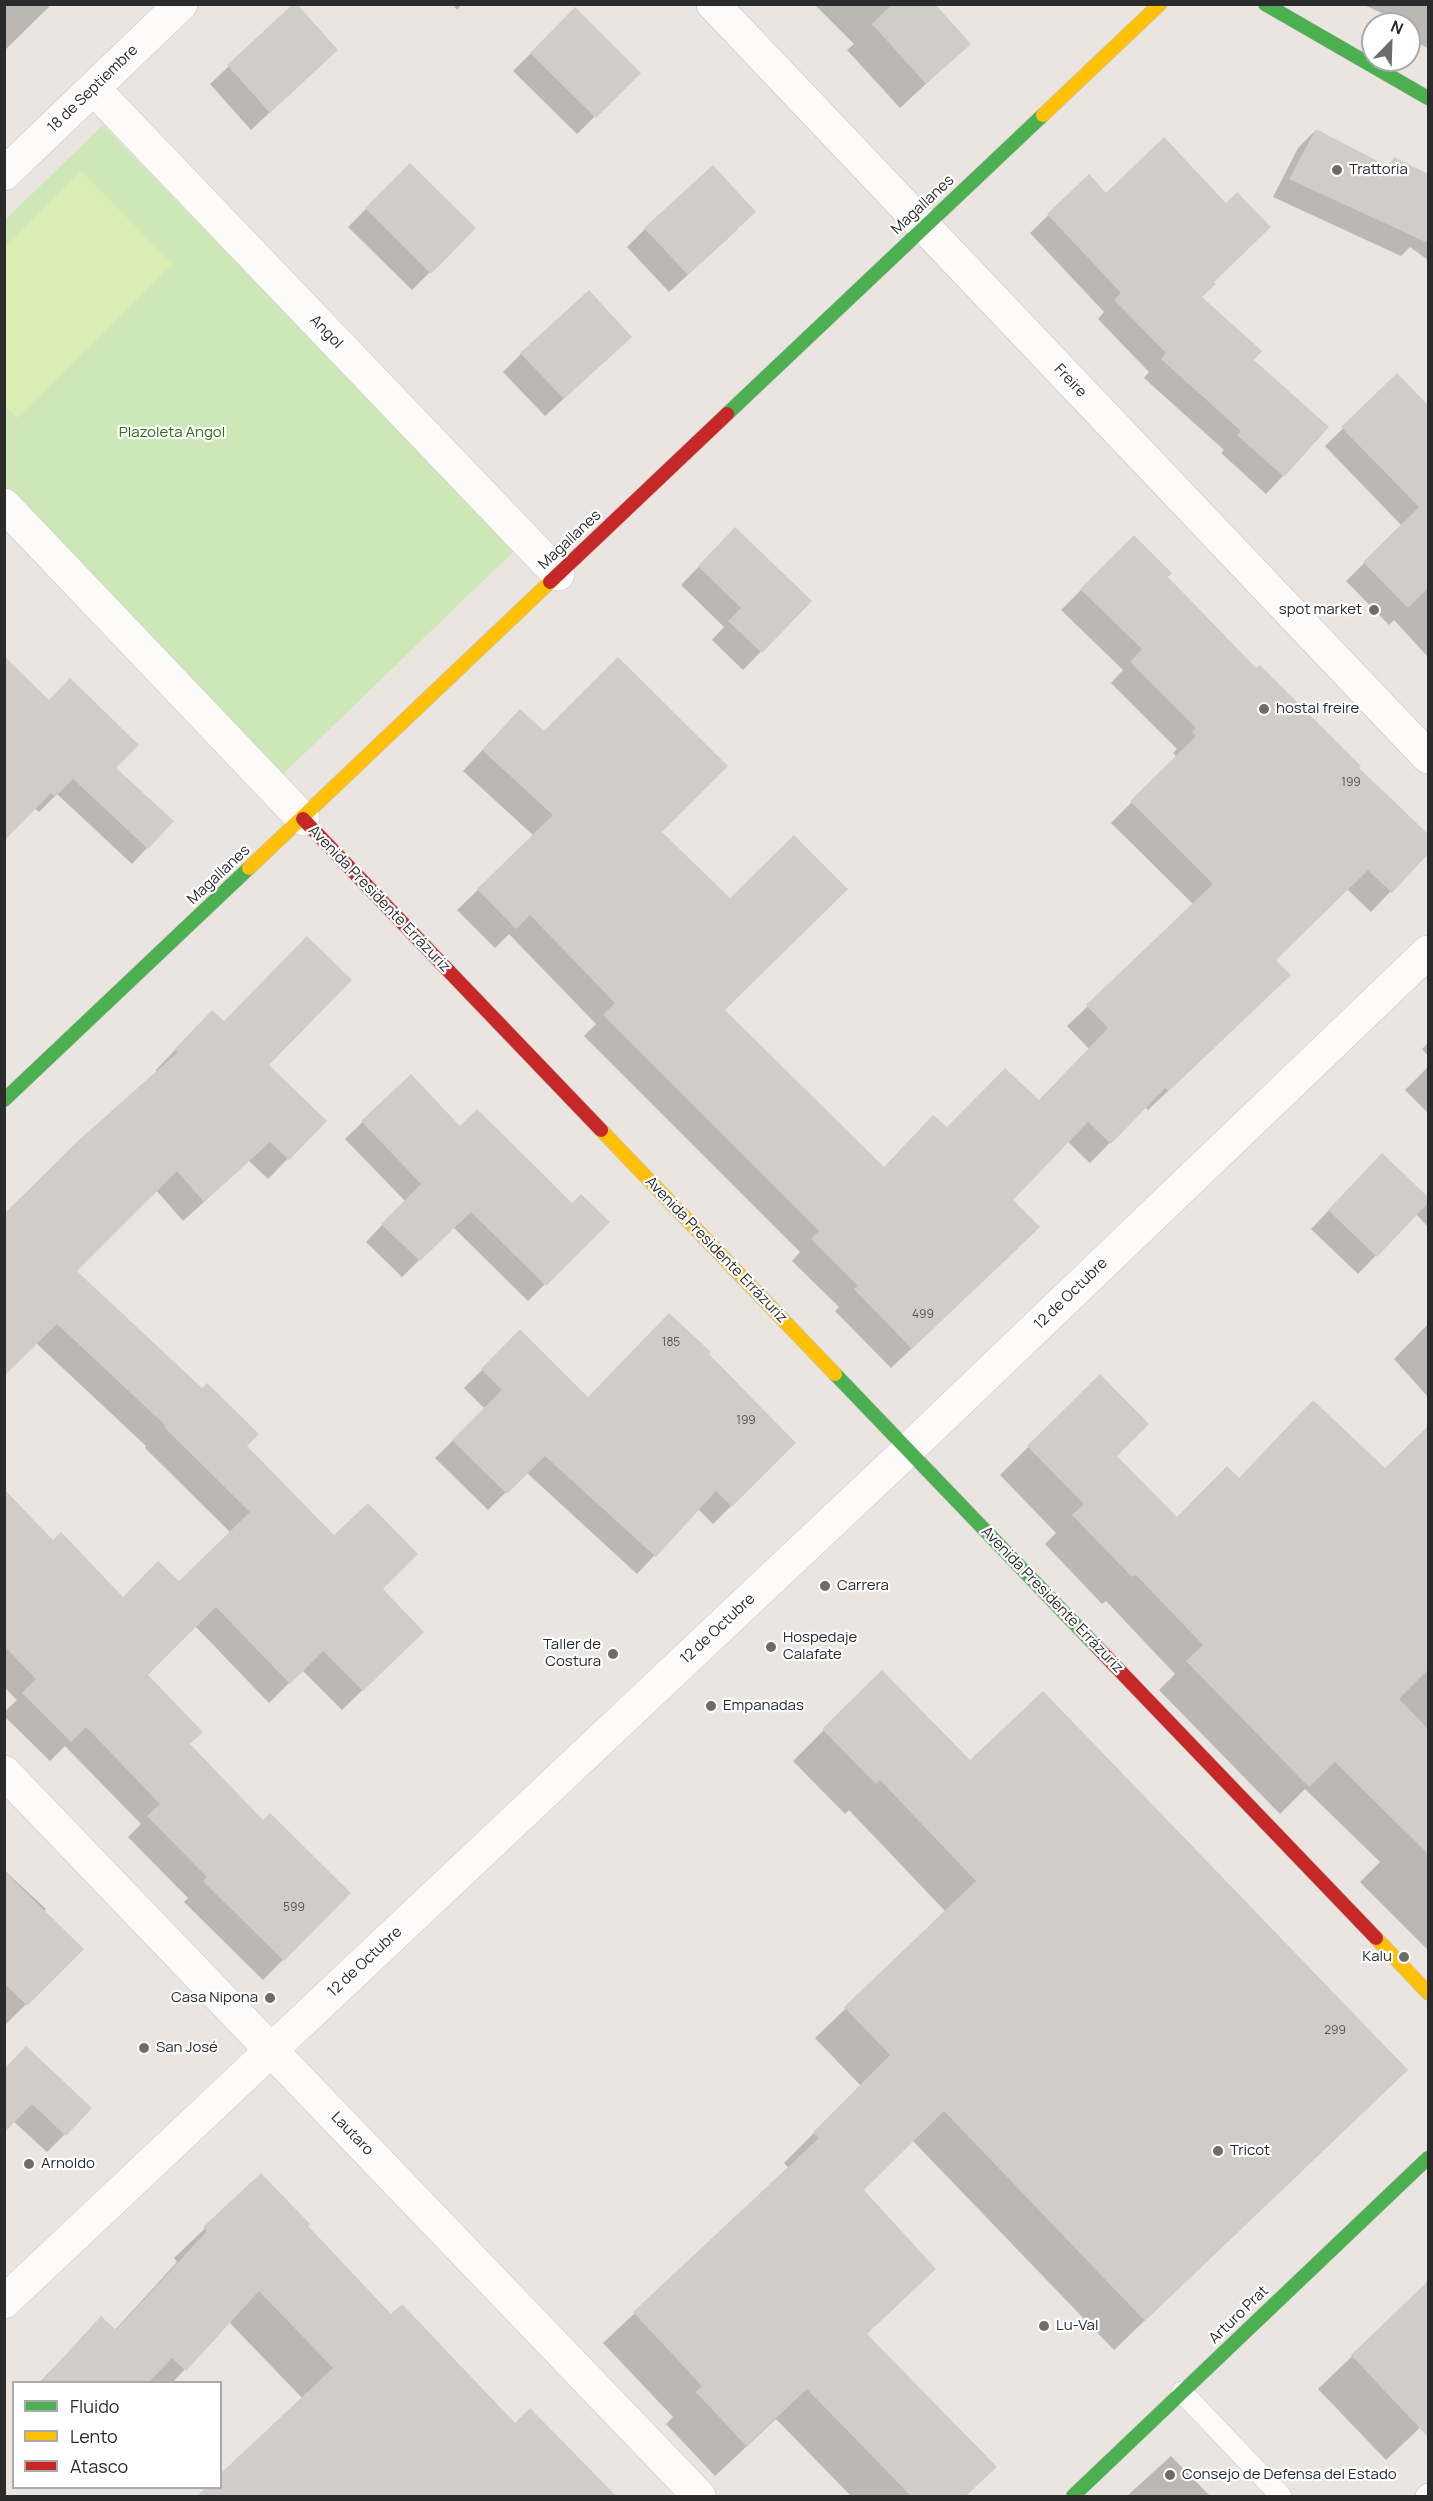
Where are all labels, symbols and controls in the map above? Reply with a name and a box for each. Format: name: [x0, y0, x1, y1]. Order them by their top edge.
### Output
north arrow: [1361, 12, 1421, 72]
text: N: [1388, 15, 1407, 40]
street label: 18 de Septiembre: [44, 41, 142, 137]
place label: Trattoria: [1349, 161, 1408, 179]
marker: Trattoria: [1330, 163, 1344, 177]
street label: Magallanes: [888, 171, 958, 239]
street label: Angol: [306, 311, 346, 353]
street label: Freire: [1050, 361, 1090, 401]
park label: Plazoleta Angol: [119, 424, 225, 442]
street label: Magallanes: [535, 506, 605, 574]
place label: spot market: [1279, 601, 1362, 619]
marker: spot market: [1367, 603, 1381, 617]
place label: hostal freire: [1276, 700, 1359, 718]
marker: hostal freire: [1257, 702, 1271, 716]
house number: 199: [1341, 776, 1361, 790]
street label: Avenida Presidente Errázuriz: [304, 822, 454, 976]
street label: Magallanes: [184, 841, 254, 909]
street label: Avenida Presidente Errázuriz: [641, 1173, 791, 1327]
street label: 12 de Octubre: [1031, 1255, 1111, 1333]
house number: 499: [912, 1308, 934, 1322]
house number: 185: [662, 1336, 680, 1350]
house number: 199: [736, 1414, 756, 1428]
street label: Avenida Presidente Errázuriz: [977, 1523, 1127, 1677]
place label: Carrera: [837, 1577, 889, 1595]
marker: Carrera: [818, 1579, 832, 1593]
street label: 12 de Octubre: [677, 1590, 759, 1668]
place label: Hospedaje Calafate: [783, 1629, 857, 1664]
place label: Taller de Costura: [543, 1636, 601, 1671]
marker: Hospedaje Calafate: [764, 1640, 778, 1654]
marker: Taller de Costura: [606, 1647, 620, 1661]
place label: Empanadas: [723, 1697, 804, 1715]
marker: Empanadas: [704, 1699, 718, 1713]
house number: 599: [283, 1901, 305, 1915]
street label: 12 de Octubre: [324, 1923, 406, 2001]
place label: Kalu: [1362, 1948, 1392, 1966]
marker: Kalu: [1397, 1950, 1411, 1964]
place label: Casa Nipona: [171, 1989, 258, 2007]
marker: Casa Nipona: [263, 1991, 277, 2005]
house number: 299: [1324, 2024, 1346, 2038]
place label: San José: [156, 2039, 218, 2057]
marker: San José: [137, 2041, 151, 2055]
street label: Lautaro: [327, 2109, 377, 2159]
place label: Tricot: [1230, 2142, 1270, 2160]
marker: Tricot: [1211, 2144, 1225, 2158]
place label: Arnoldo: [41, 2155, 95, 2173]
marker: Arnoldo: [22, 2157, 36, 2171]
street label: Arturo Prat: [1206, 2282, 1272, 2348]
place label: Lu-Val: [1056, 2317, 1098, 2335]
marker: Lu-Val: [1037, 2319, 1051, 2333]
legend: [12, 2381, 222, 2489]
text: Fluido: [70, 2394, 119, 2418]
text: Lento: [70, 2424, 118, 2448]
text: Atasco: [70, 2454, 128, 2478]
place label: Consejo de Defensa del Estado: [1182, 2466, 1397, 2484]
marker: Consejo de Defensa del Estado: [1163, 2468, 1177, 2482]

